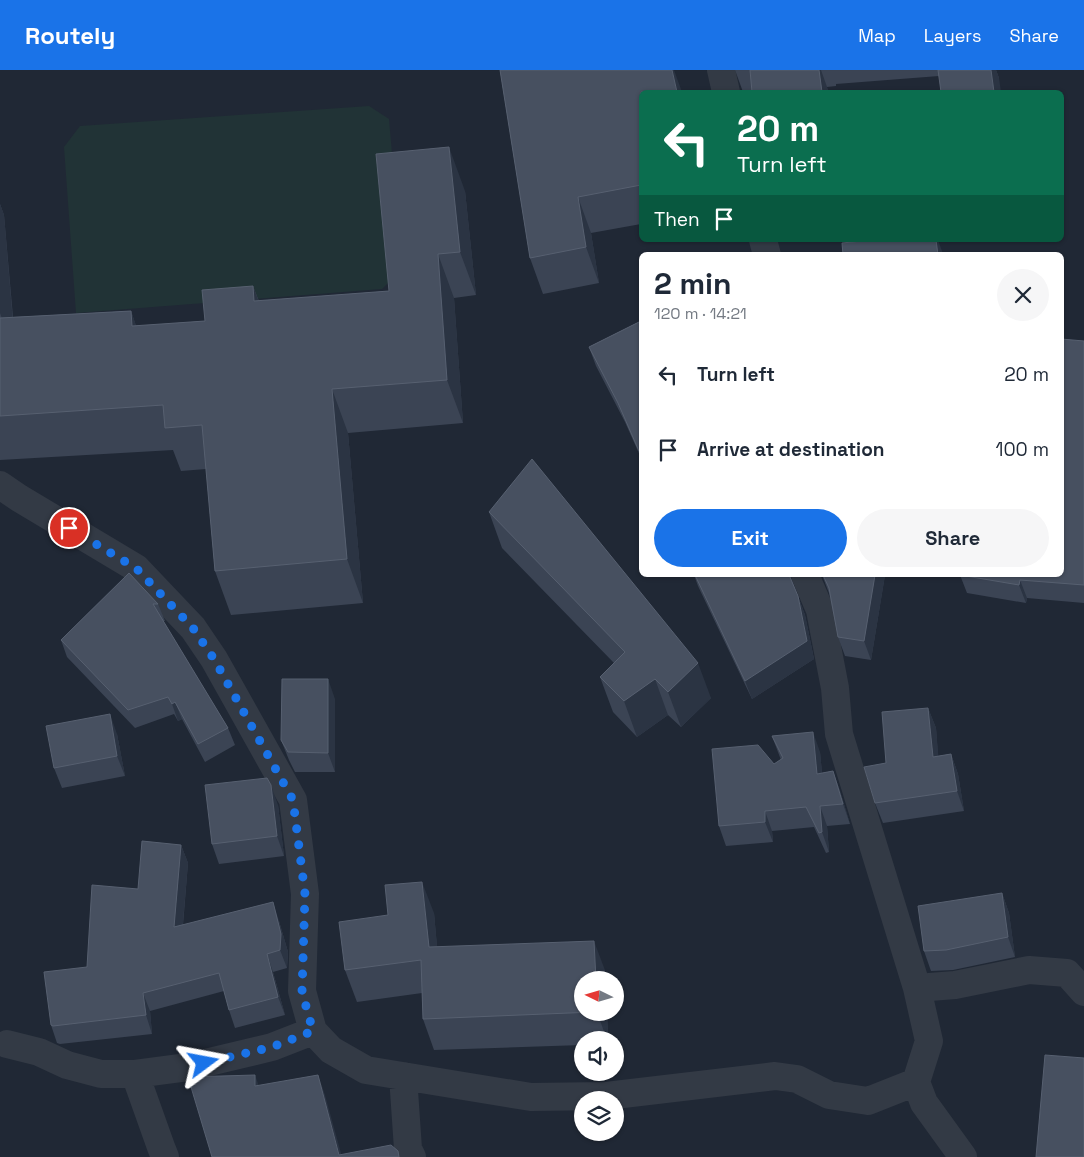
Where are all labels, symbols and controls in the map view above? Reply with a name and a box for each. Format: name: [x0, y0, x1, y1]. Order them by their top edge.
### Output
text: Routely: [25, 20, 115, 51]
text: Map: [858, 24, 896, 47]
text: Layers: [924, 24, 981, 47]
text: Share: [1009, 24, 1059, 47]
text: 20 m: [737, 107, 819, 151]
icon: left: [654, 110, 719, 175]
text: Turn left: [737, 150, 827, 178]
icon: arrive: [710, 205, 738, 233]
text: Then: [654, 207, 700, 232]
text: 2 min: [654, 264, 732, 303]
button: close: [997, 269, 1049, 321]
text: 120 m · 14:21: [654, 303, 747, 324]
icon: left: [654, 361, 682, 389]
text: Turn left: [697, 362, 775, 387]
text: 20 m: [1004, 362, 1049, 387]
icon: arrive: [654, 436, 682, 464]
text: Arrive at destination: [697, 437, 885, 462]
text: 100 m: [995, 437, 1049, 462]
pin: [48, 507, 90, 549]
button: Exit: [654, 509, 847, 567]
button: Share: [857, 509, 1049, 567]
icon: arrive: [55, 514, 83, 542]
north arrow: [574, 971, 624, 1021]
map controls: [574, 971, 624, 1141]
button: sound: [574, 1031, 624, 1081]
position arrow: [177, 1036, 229, 1088]
button: layers: [574, 1091, 624, 1141]

